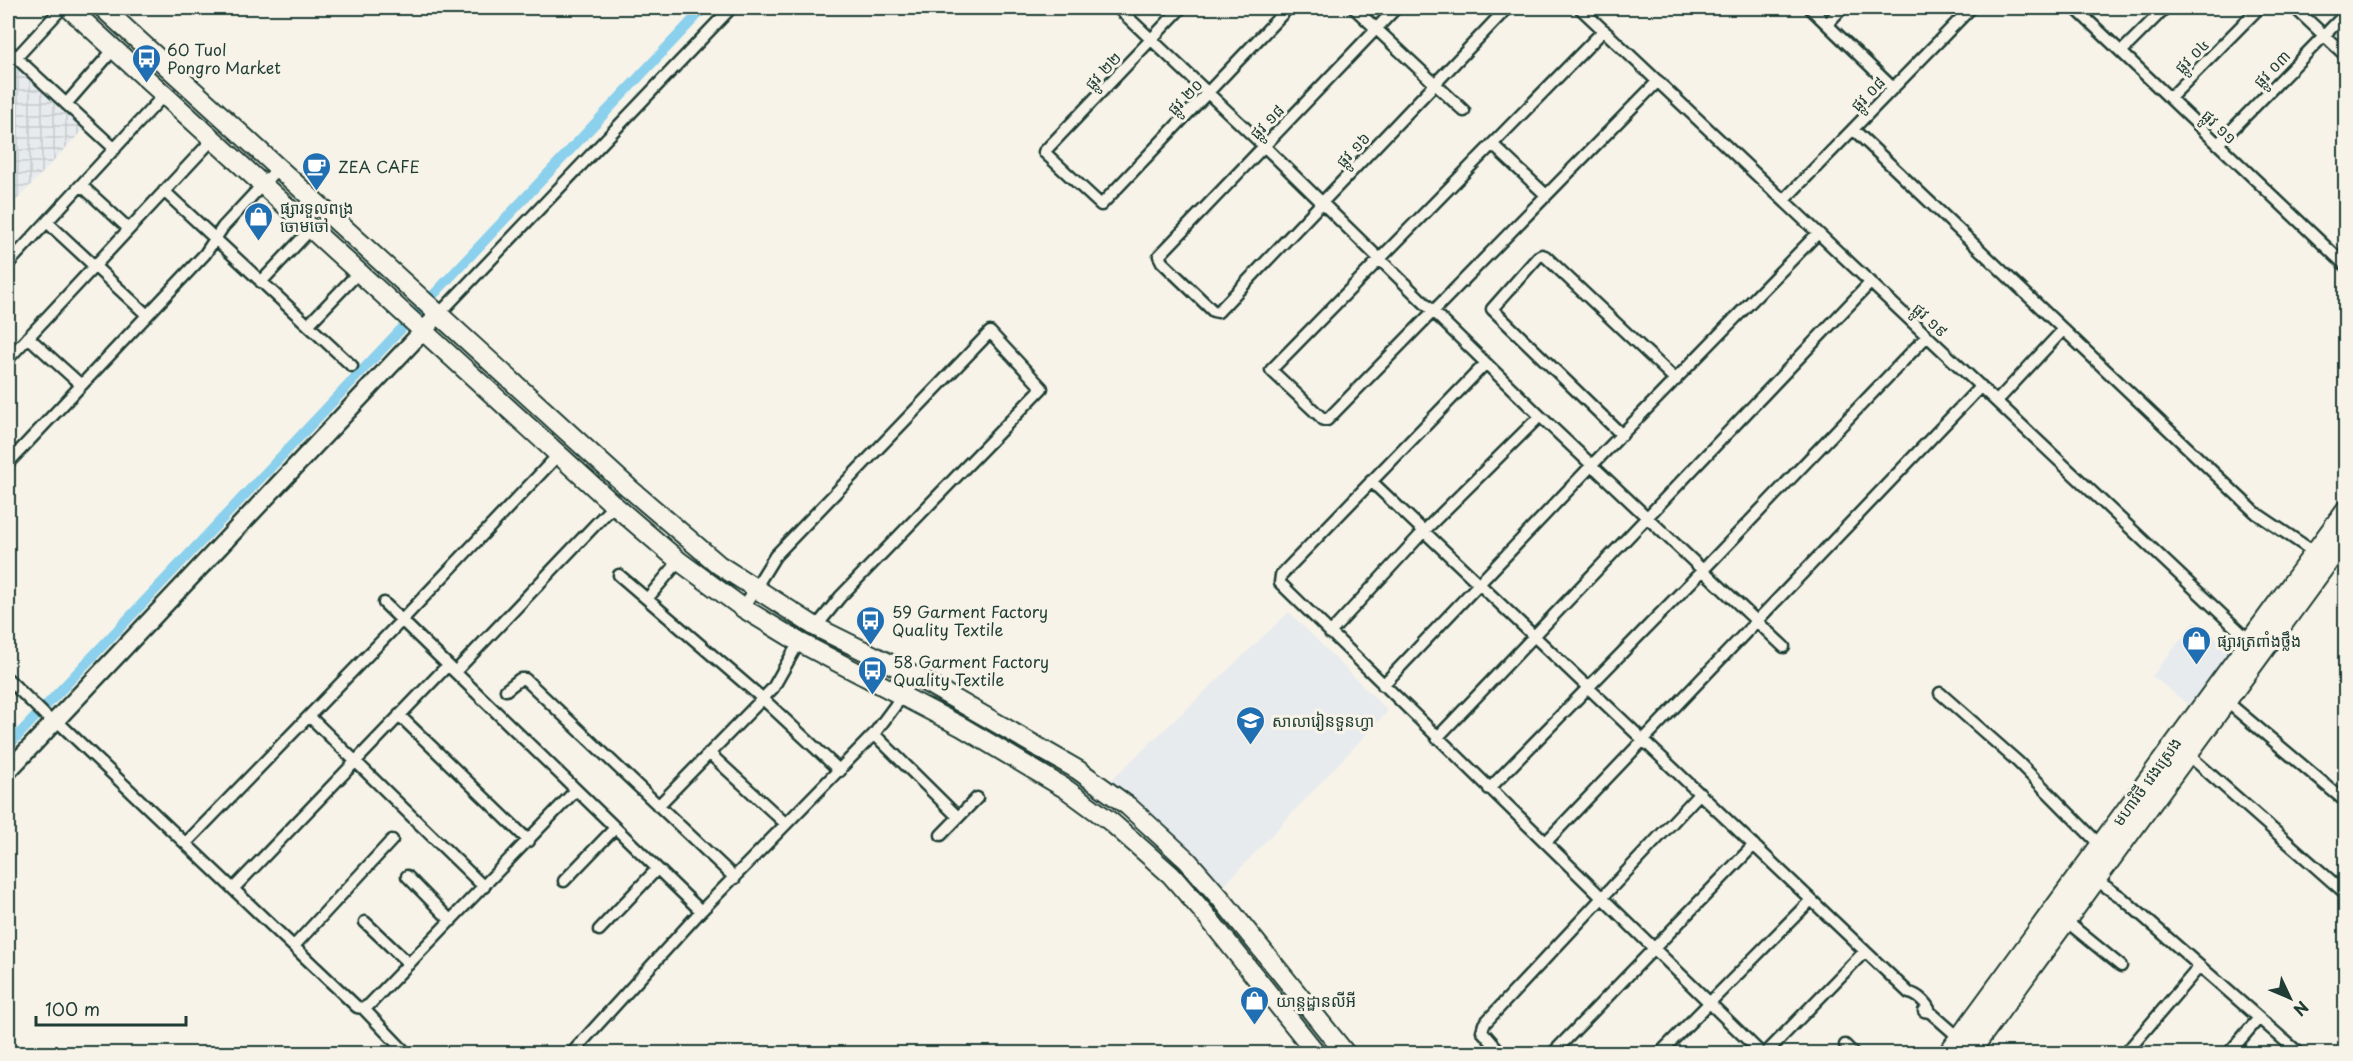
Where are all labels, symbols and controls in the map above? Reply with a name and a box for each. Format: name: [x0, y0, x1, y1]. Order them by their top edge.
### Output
street label: ផ្លូវ ០៤: [2168, 32, 2217, 81]
place label: 60 Tuol Pongro Market: [167, 37, 281, 79]
bus stop icon: 60 Tuol Pongro Market: [130, 42, 162, 84]
street label: ផ្លូវ ០៣: [2247, 44, 2298, 95]
street label: ផ្លូវ ២២: [1078, 45, 1129, 97]
street label: ផ្លូវ ០៨: [1844, 70, 1893, 119]
street label: ផ្លូវ ២០: [1161, 72, 1210, 122]
street label: ផ្លូវ ១៨: [1243, 98, 1292, 147]
street label: ផ្លូវ ១១: [2194, 103, 2243, 152]
street label: ផ្លូវ ១៦: [1329, 126, 1377, 175]
cafe icon: ZEA CAFE: [301, 150, 333, 192]
place label: ZEA CAFE: [338, 154, 420, 178]
place label: ផ្សារទួលពង្រ ចោមចៅ: [280, 195, 353, 237]
shop icon: ផ្សារទួលពង្រ ចោមចៅ: [243, 200, 275, 242]
street label: ផ្លូវ ១៩: [1905, 296, 1954, 344]
place label: 59 Garment Factory Quality Textile: [892, 599, 1048, 641]
bus stop icon: 59 Garment Factory Quality Textile: [855, 604, 887, 646]
shop icon: ផ្សារត្រពាំងថ្លឹង: [2180, 624, 2212, 666]
place label: ផ្សារត្រពាំងថ្លឹង: [2217, 628, 2301, 652]
place label: 58 Garment Factory Quality Textile: [893, 649, 1049, 691]
bus stop icon: 58 Garment Factory Quality Textile: [856, 654, 888, 696]
school or university icon: សាលារៀនទួនហ្វា: [1235, 704, 1267, 746]
place label: សាលារៀនទួនហ្វា: [1272, 708, 1374, 732]
street label: មហាវិថី វេងស្រេង: [2106, 732, 2186, 830]
north arrow: [2260, 968, 2320, 1028]
shop icon: យាន្ដដ្ឋានលីអី: [1239, 984, 1271, 1026]
place label: យាន្ដដ្ឋានលីអី: [1276, 988, 1356, 1012]
scale bar: [36, 989, 186, 1027]
text: 100 m: [45, 995, 100, 1022]
text: N: [2288, 996, 2315, 1022]

